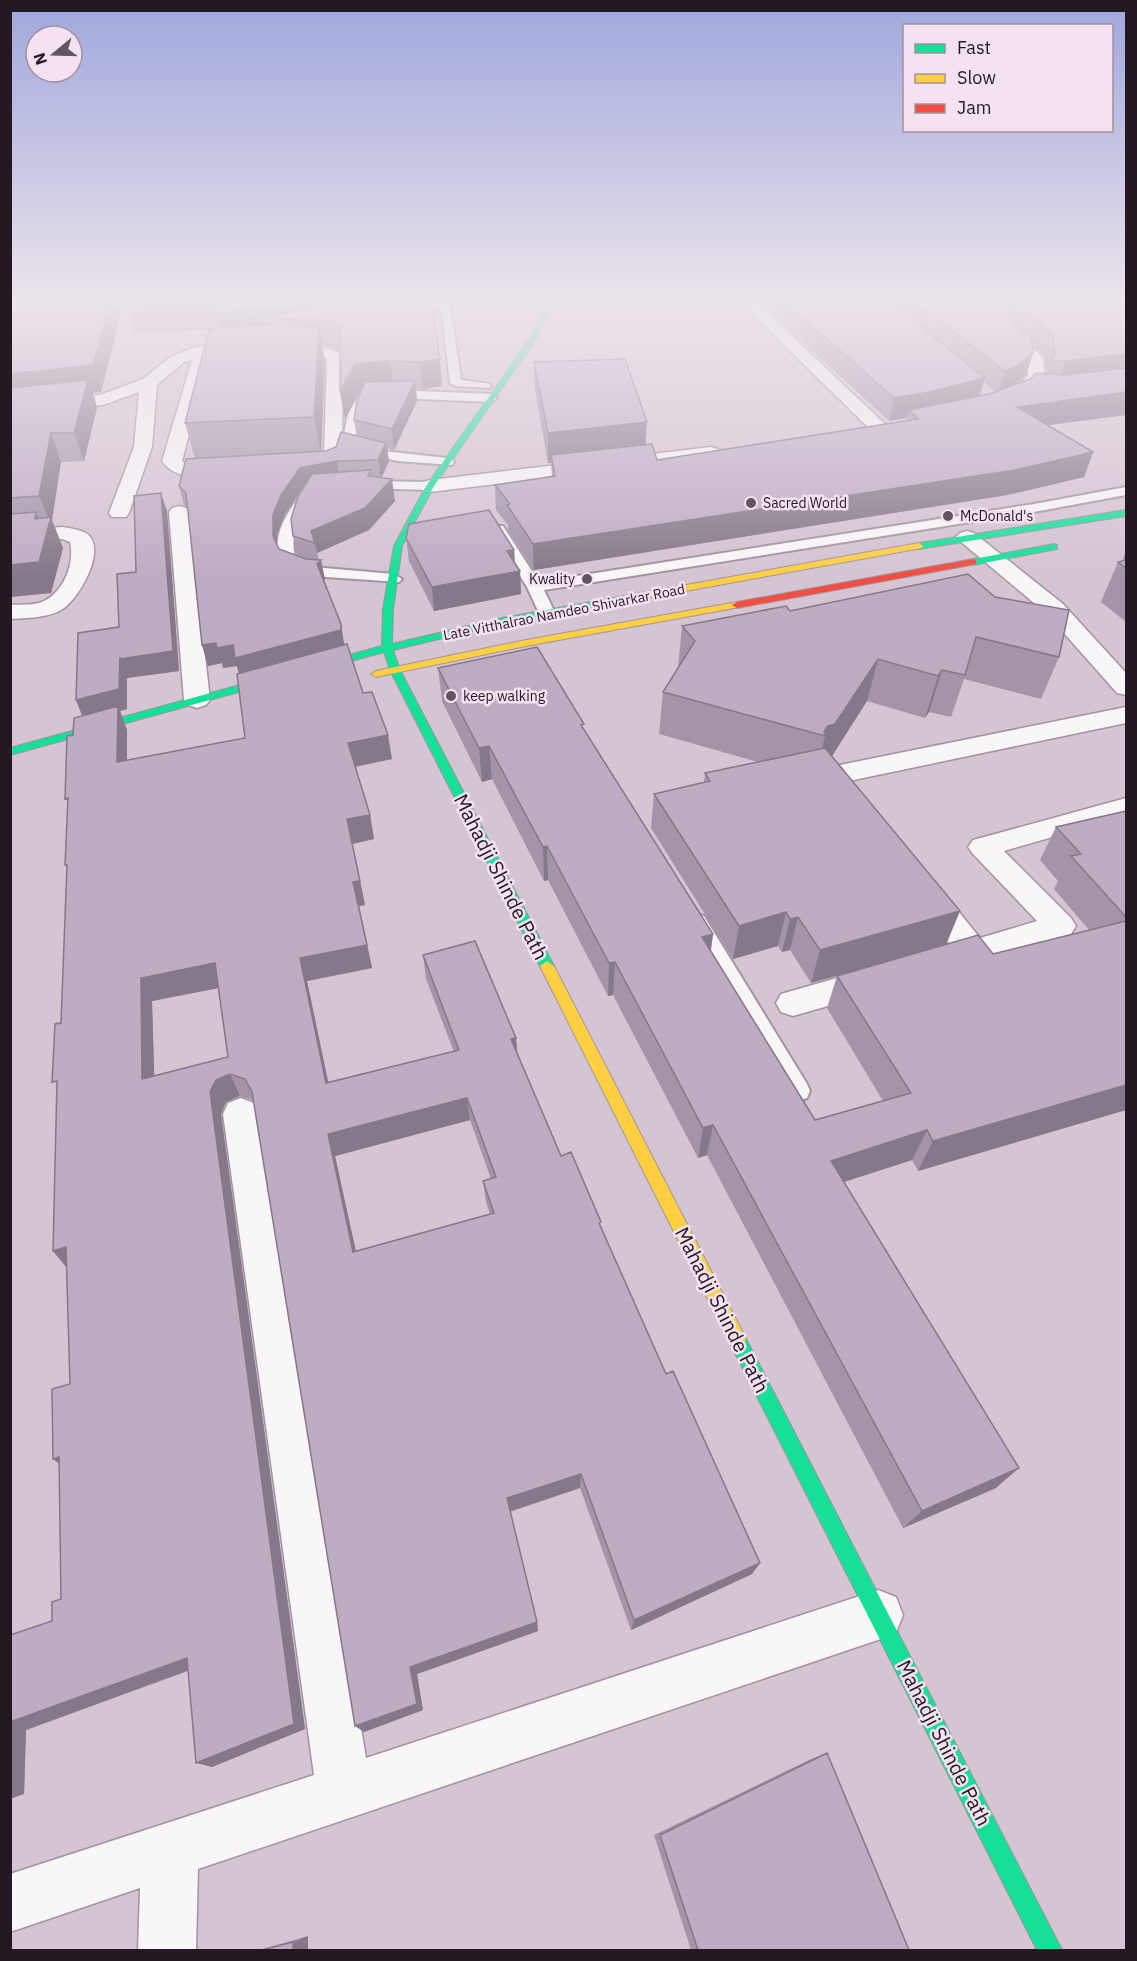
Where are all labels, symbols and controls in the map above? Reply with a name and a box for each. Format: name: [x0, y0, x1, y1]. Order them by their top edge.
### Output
north arrow: [24, 24, 84, 84]
legend: [903, 24, 1113, 132]
text: Fast: [957, 36, 991, 59]
text: N: [28, 50, 51, 68]
text: Slow: [957, 66, 996, 89]
text: Jam: [957, 96, 992, 119]
place label: Sacred World: [763, 494, 847, 512]
marker: Sacred World: [744, 496, 758, 510]
place label: McDonald's: [960, 507, 1033, 525]
marker: McDonald's: [941, 509, 955, 523]
place label: Kwality: [529, 570, 575, 588]
marker: Kwality: [580, 572, 594, 586]
street label: Late Vitthalrao Namdeo Shivarkar Road: [442, 580, 686, 644]
place label: keep walking: [463, 687, 546, 705]
marker: keep walking: [444, 689, 458, 703]
street label: Mahadji Shinde Path: [448, 789, 555, 964]
street label: Mahadji Shinde Path: [669, 1222, 776, 1397]
street label: Mahadji Shinde Path: [891, 1655, 998, 1830]

